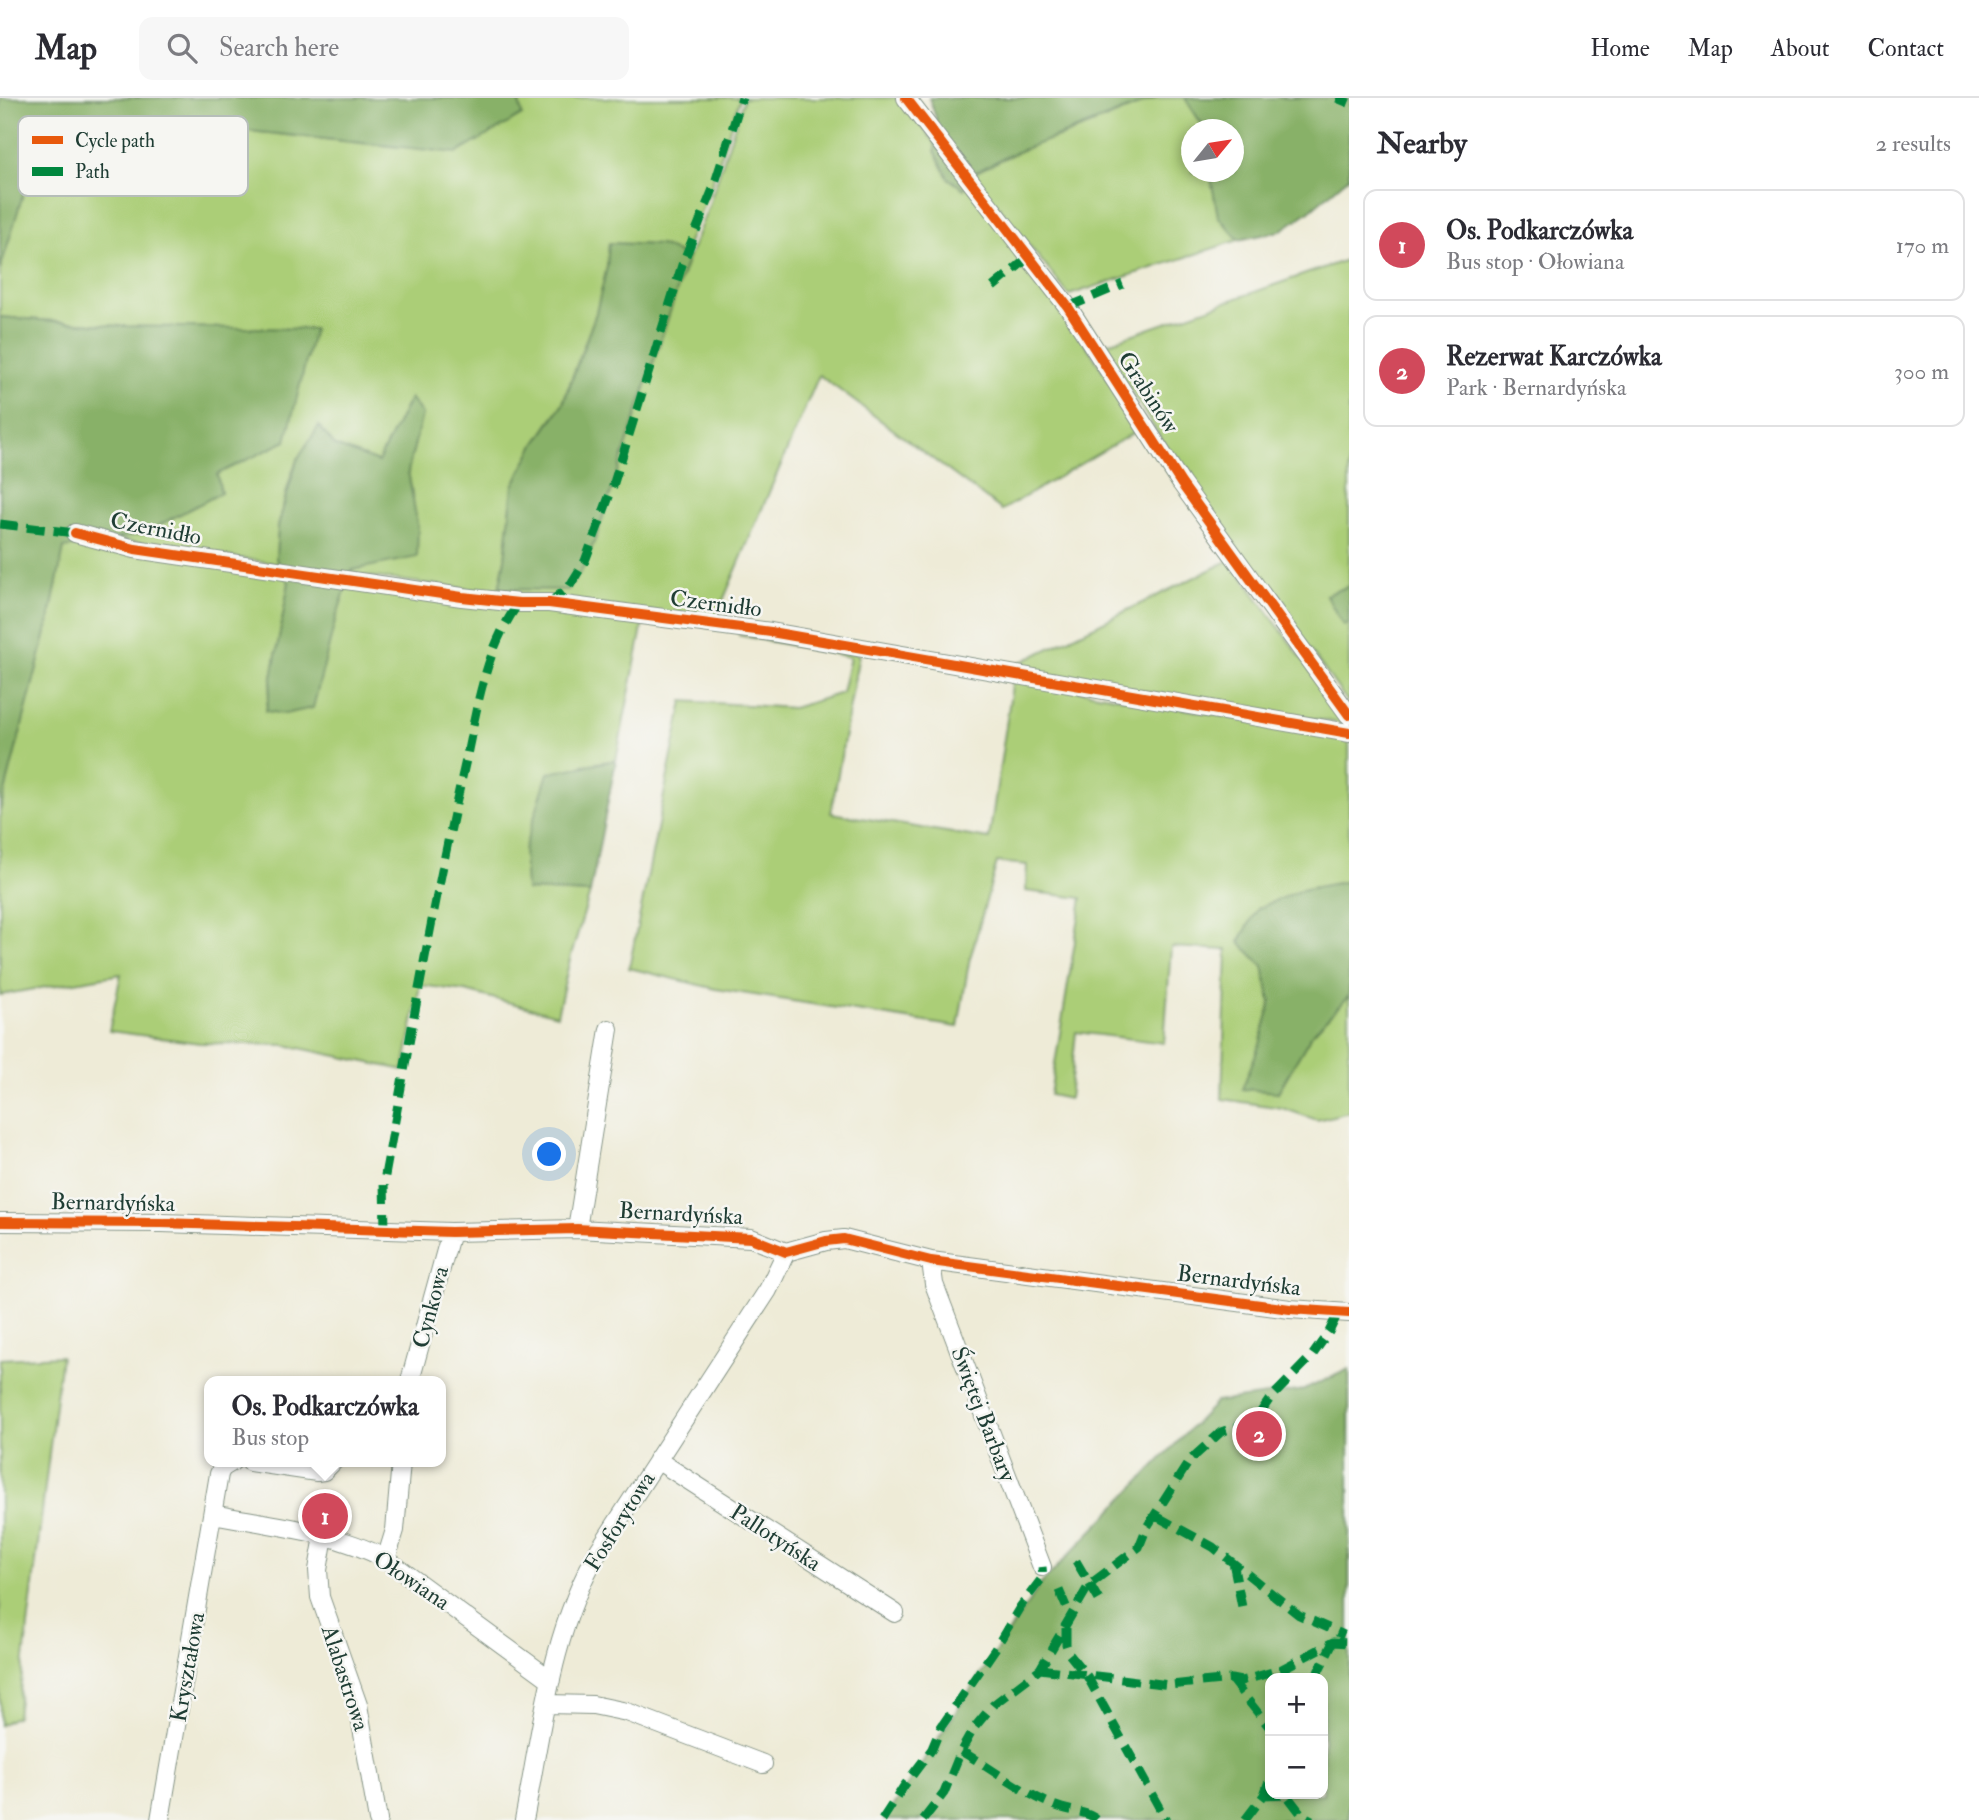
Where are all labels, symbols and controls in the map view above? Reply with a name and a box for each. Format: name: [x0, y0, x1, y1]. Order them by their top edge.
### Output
search box: [139, 17, 629, 80]
text: Map: [35, 28, 97, 69]
icon: search: [163, 29, 201, 67]
text: Search here: [219, 32, 339, 64]
text: Home: [1590, 33, 1650, 64]
text: Map: [1688, 33, 1733, 64]
text: About: [1771, 33, 1830, 64]
text: Contact: [1868, 33, 1944, 64]
legend: [18, 116, 248, 196]
north arrow: [1181, 119, 1244, 182]
text: Nearby: [1377, 125, 1467, 162]
text: Cycle path: [75, 129, 155, 154]
text: 2 results: [1876, 129, 1951, 158]
text: Path: [75, 160, 110, 184]
text: Os. Podkarczówka: [1446, 215, 1633, 247]
text: 1: [1398, 231, 1406, 260]
text: 170 m: [1896, 231, 1949, 260]
text: Bus stop · Ołowiana: [1446, 247, 1624, 276]
text: Rezerwat Karczówka: [1446, 341, 1662, 373]
street label: Grabinów: [1111, 346, 1186, 439]
text: 2: [1396, 357, 1408, 386]
text: 300 m: [1894, 357, 1949, 386]
text: Park · Bernardyńska: [1446, 373, 1627, 402]
street label: Czernidło: [108, 505, 204, 552]
street label: Czernidło: [668, 583, 763, 623]
your location: [532, 1137, 566, 1171]
street label: Bernardyńska: [51, 1187, 176, 1218]
street label: Bernardyńska: [618, 1196, 744, 1231]
street label: Bernardyńska: [1175, 1259, 1303, 1303]
street label: Cynkowa: [406, 1262, 455, 1351]
street label: Świętej Barbary: [945, 1343, 1023, 1487]
popup: [204, 1376, 446, 1467]
text: Os. Podkarczówka: [231, 1391, 419, 1423]
pin: 2: [1236, 1408, 1282, 1460]
text: Bus stop: [231, 1423, 309, 1452]
street label: Fosforytowa: [578, 1466, 662, 1576]
pin: 1: [302, 1490, 348, 1542]
street label: Pallotyńska: [725, 1497, 827, 1578]
street label: Ołowiana: [368, 1544, 456, 1617]
street label: Kryształowa: [164, 1609, 212, 1724]
street label: Alabastrowa: [315, 1621, 376, 1735]
map controls: [1265, 1673, 1328, 1799]
button: +: [1265, 1673, 1328, 1736]
button: −: [1265, 1736, 1328, 1799]

